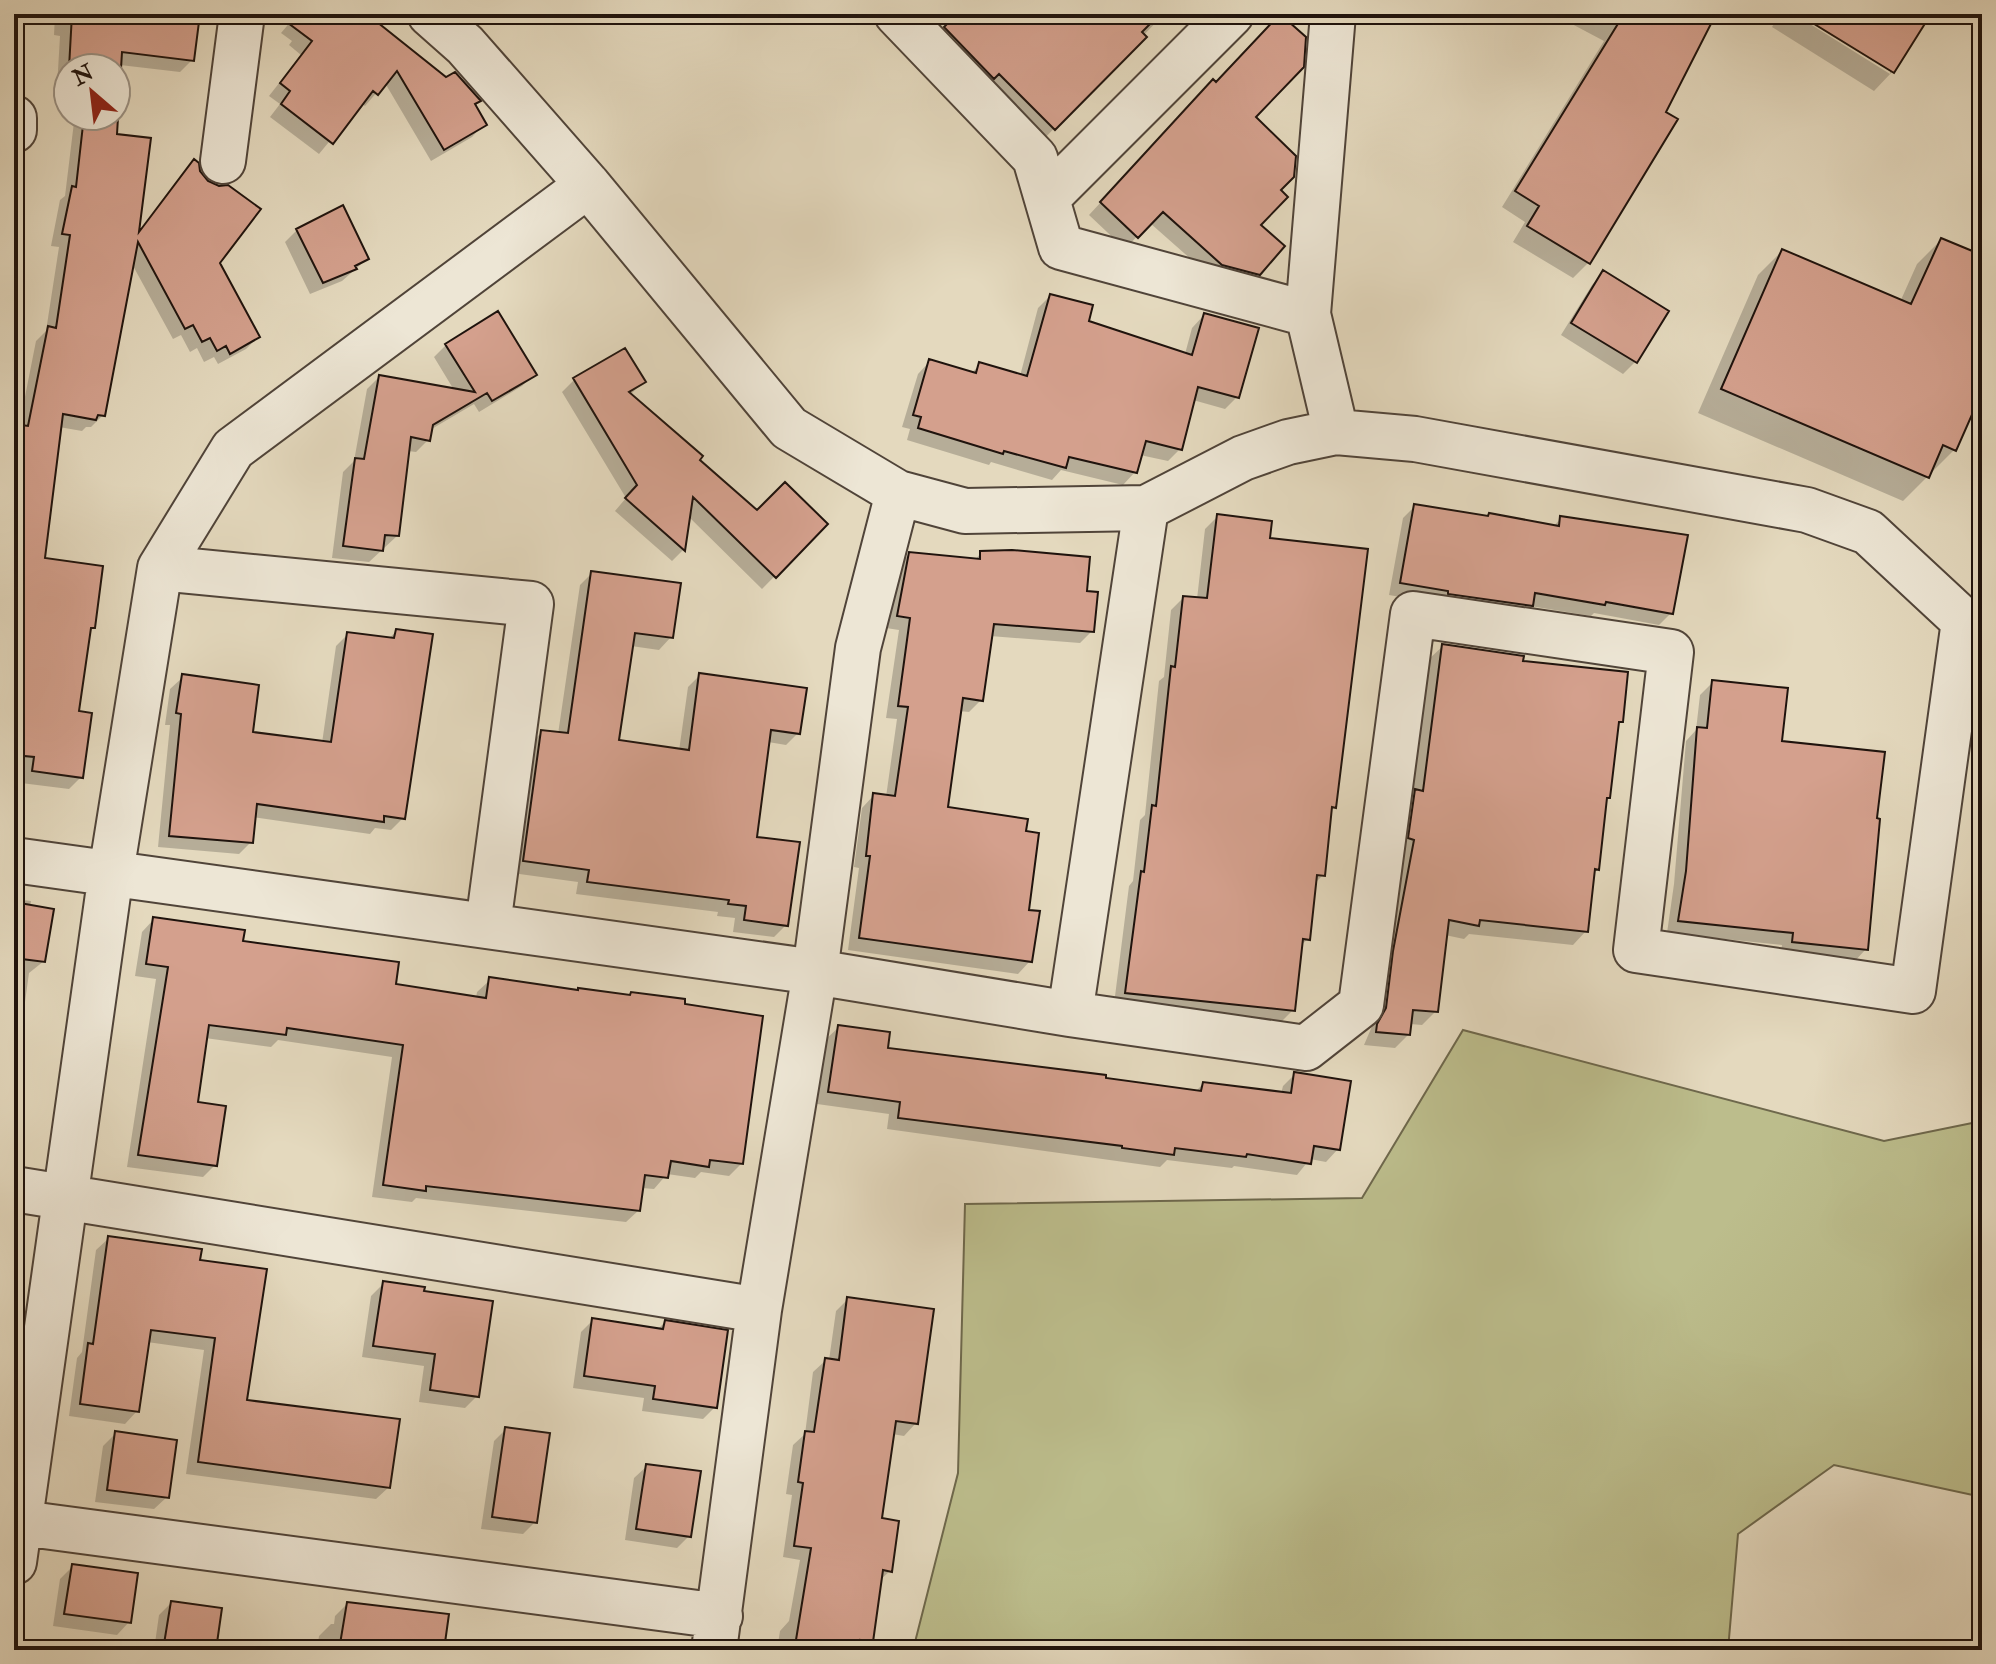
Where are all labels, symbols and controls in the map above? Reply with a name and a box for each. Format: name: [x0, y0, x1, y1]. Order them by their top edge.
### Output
north arrow: [52, 52, 132, 132]
text: N: [67, 58, 99, 93]

